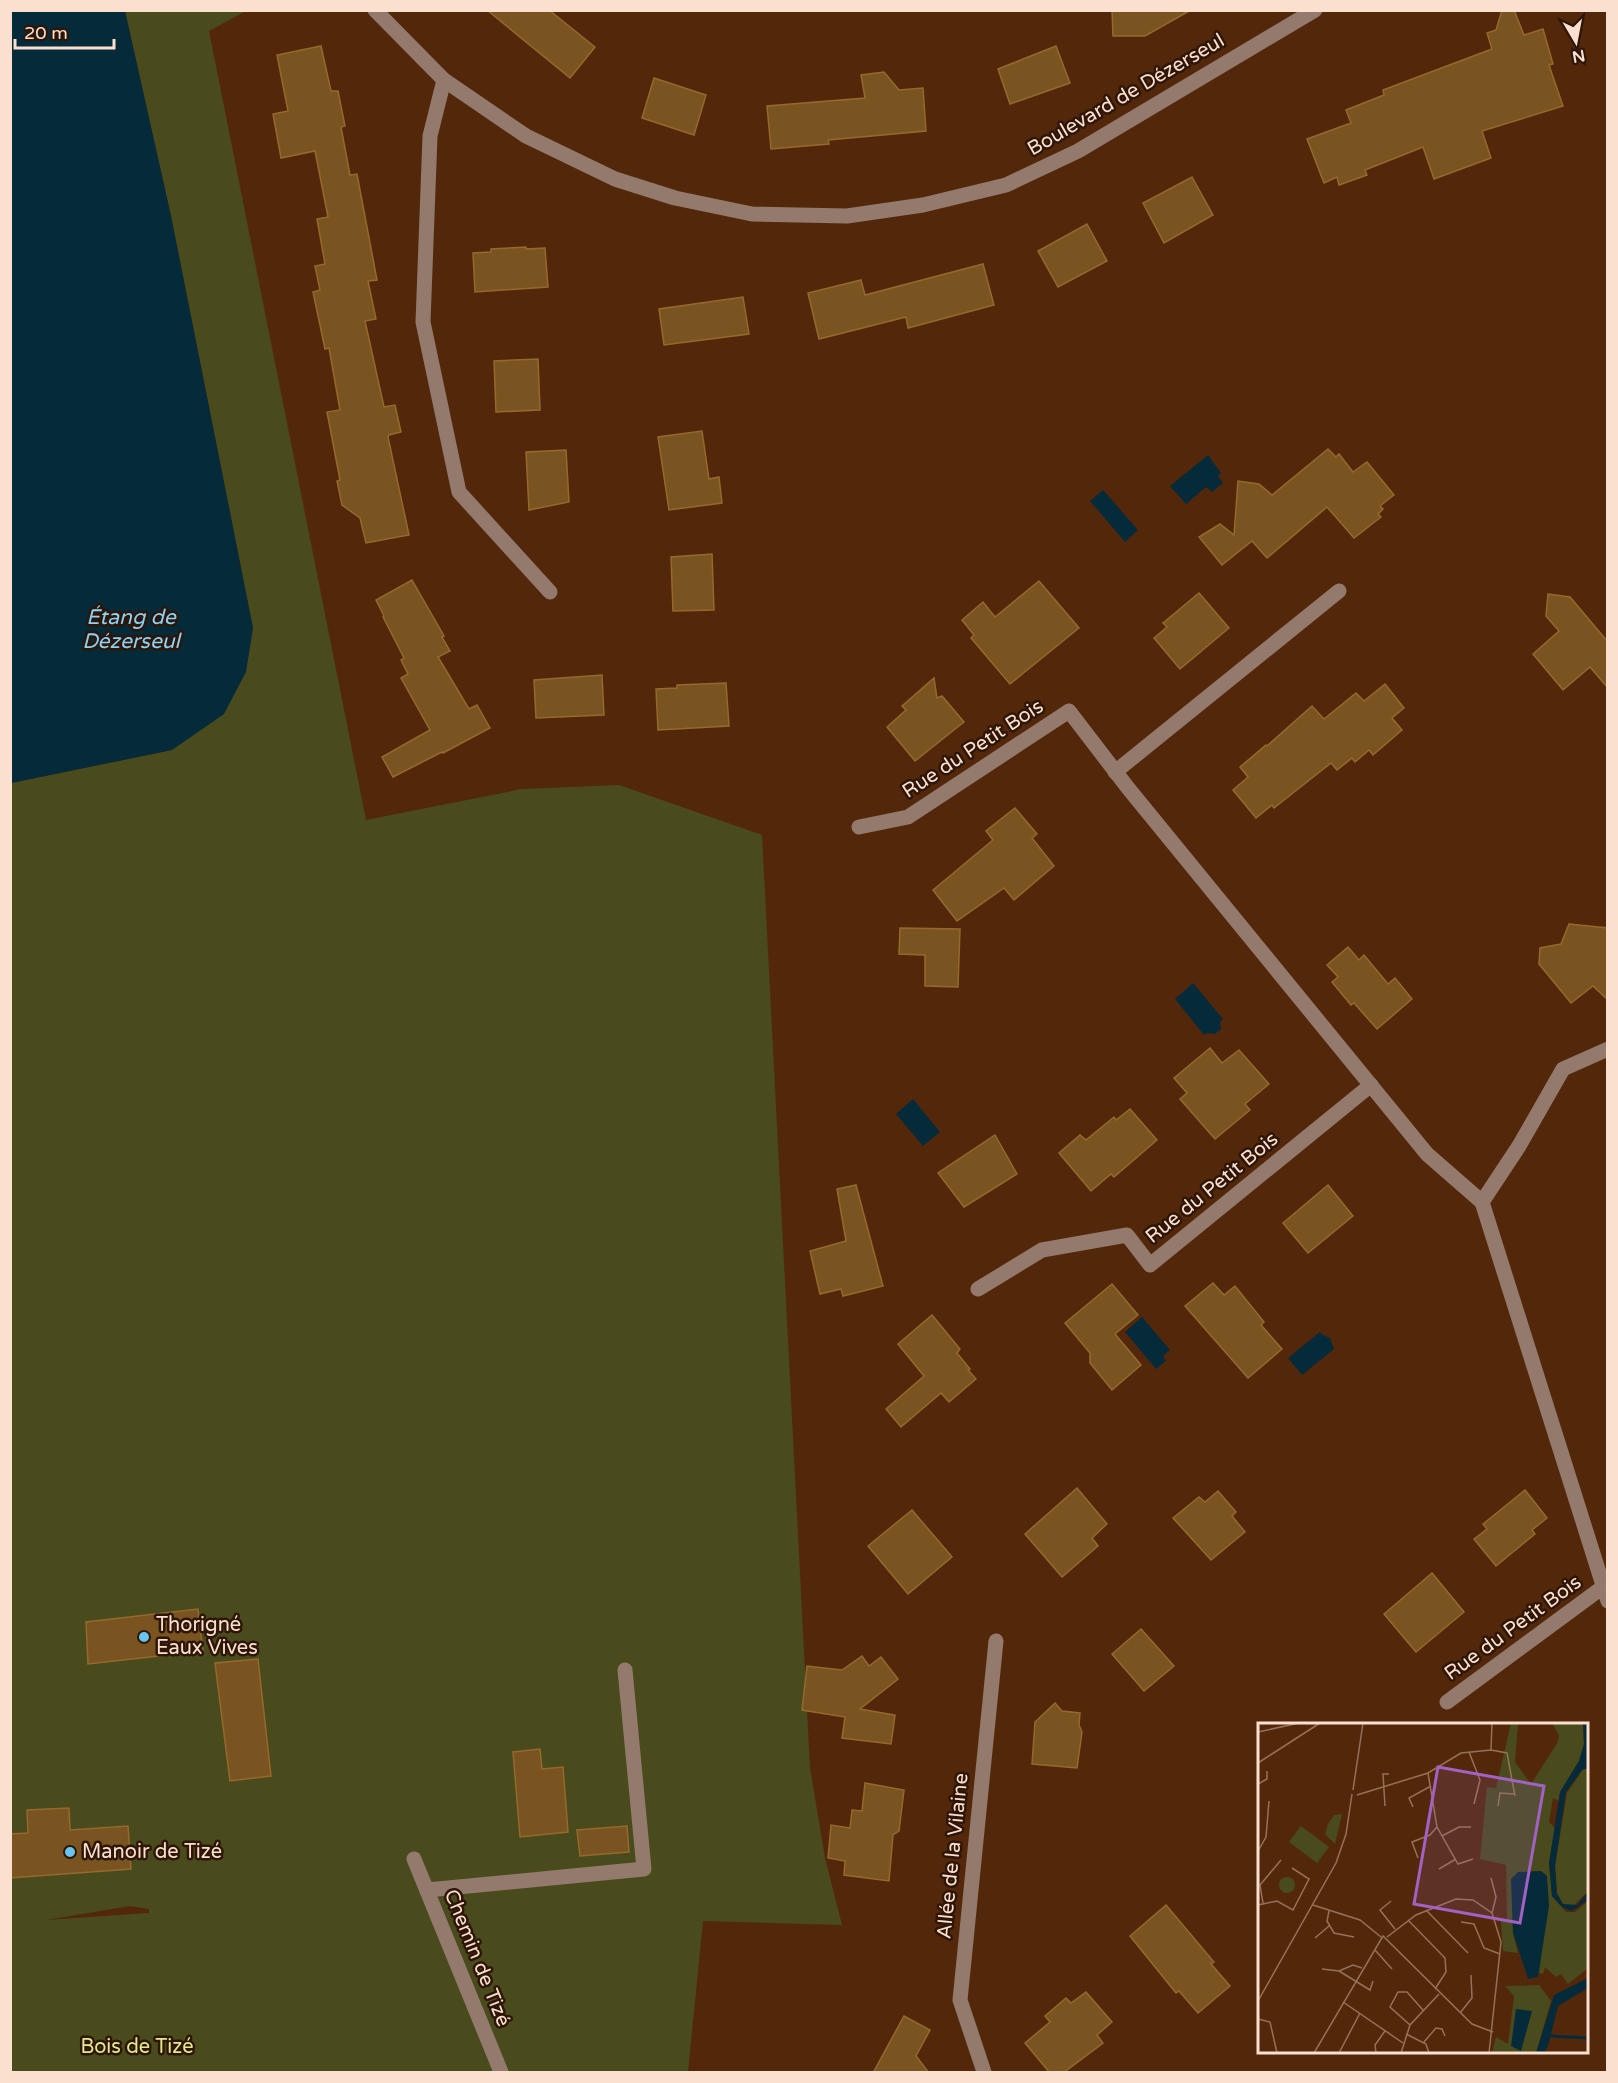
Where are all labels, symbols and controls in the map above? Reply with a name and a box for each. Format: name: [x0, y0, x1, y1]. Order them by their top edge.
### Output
scale bar: [15, 12, 114, 50]
north arrow: [1546, 12, 1606, 72]
text: 20 m: [24, 22, 68, 44]
street label: Boulevard de Dézerseul: [1023, 29, 1229, 161]
text: N: [1570, 45, 1586, 67]
water label: Étang de Dézerseul: [82, 605, 183, 654]
street label: Rue du Petit Bois: [898, 694, 1048, 804]
street label: Rue du Petit Bois: [1141, 1127, 1283, 1249]
street label: Rue du Petit Bois: [1440, 1570, 1586, 1686]
place label: Thorigné Eaux Vives: [156, 1613, 258, 1660]
marker: Thorigné Eaux Vives: [137, 1630, 151, 1644]
inset map: [1258, 1723, 1588, 2053]
street label: Allée de la Vilaine: [932, 1772, 974, 1940]
place label: Manoir de Tizé: [82, 1840, 222, 1864]
marker: Manoir de Tizé: [63, 1845, 77, 1859]
street label: Chemin de Tizé: [439, 1886, 515, 2030]
park label: Bois de Tizé: [80, 2035, 194, 2059]

